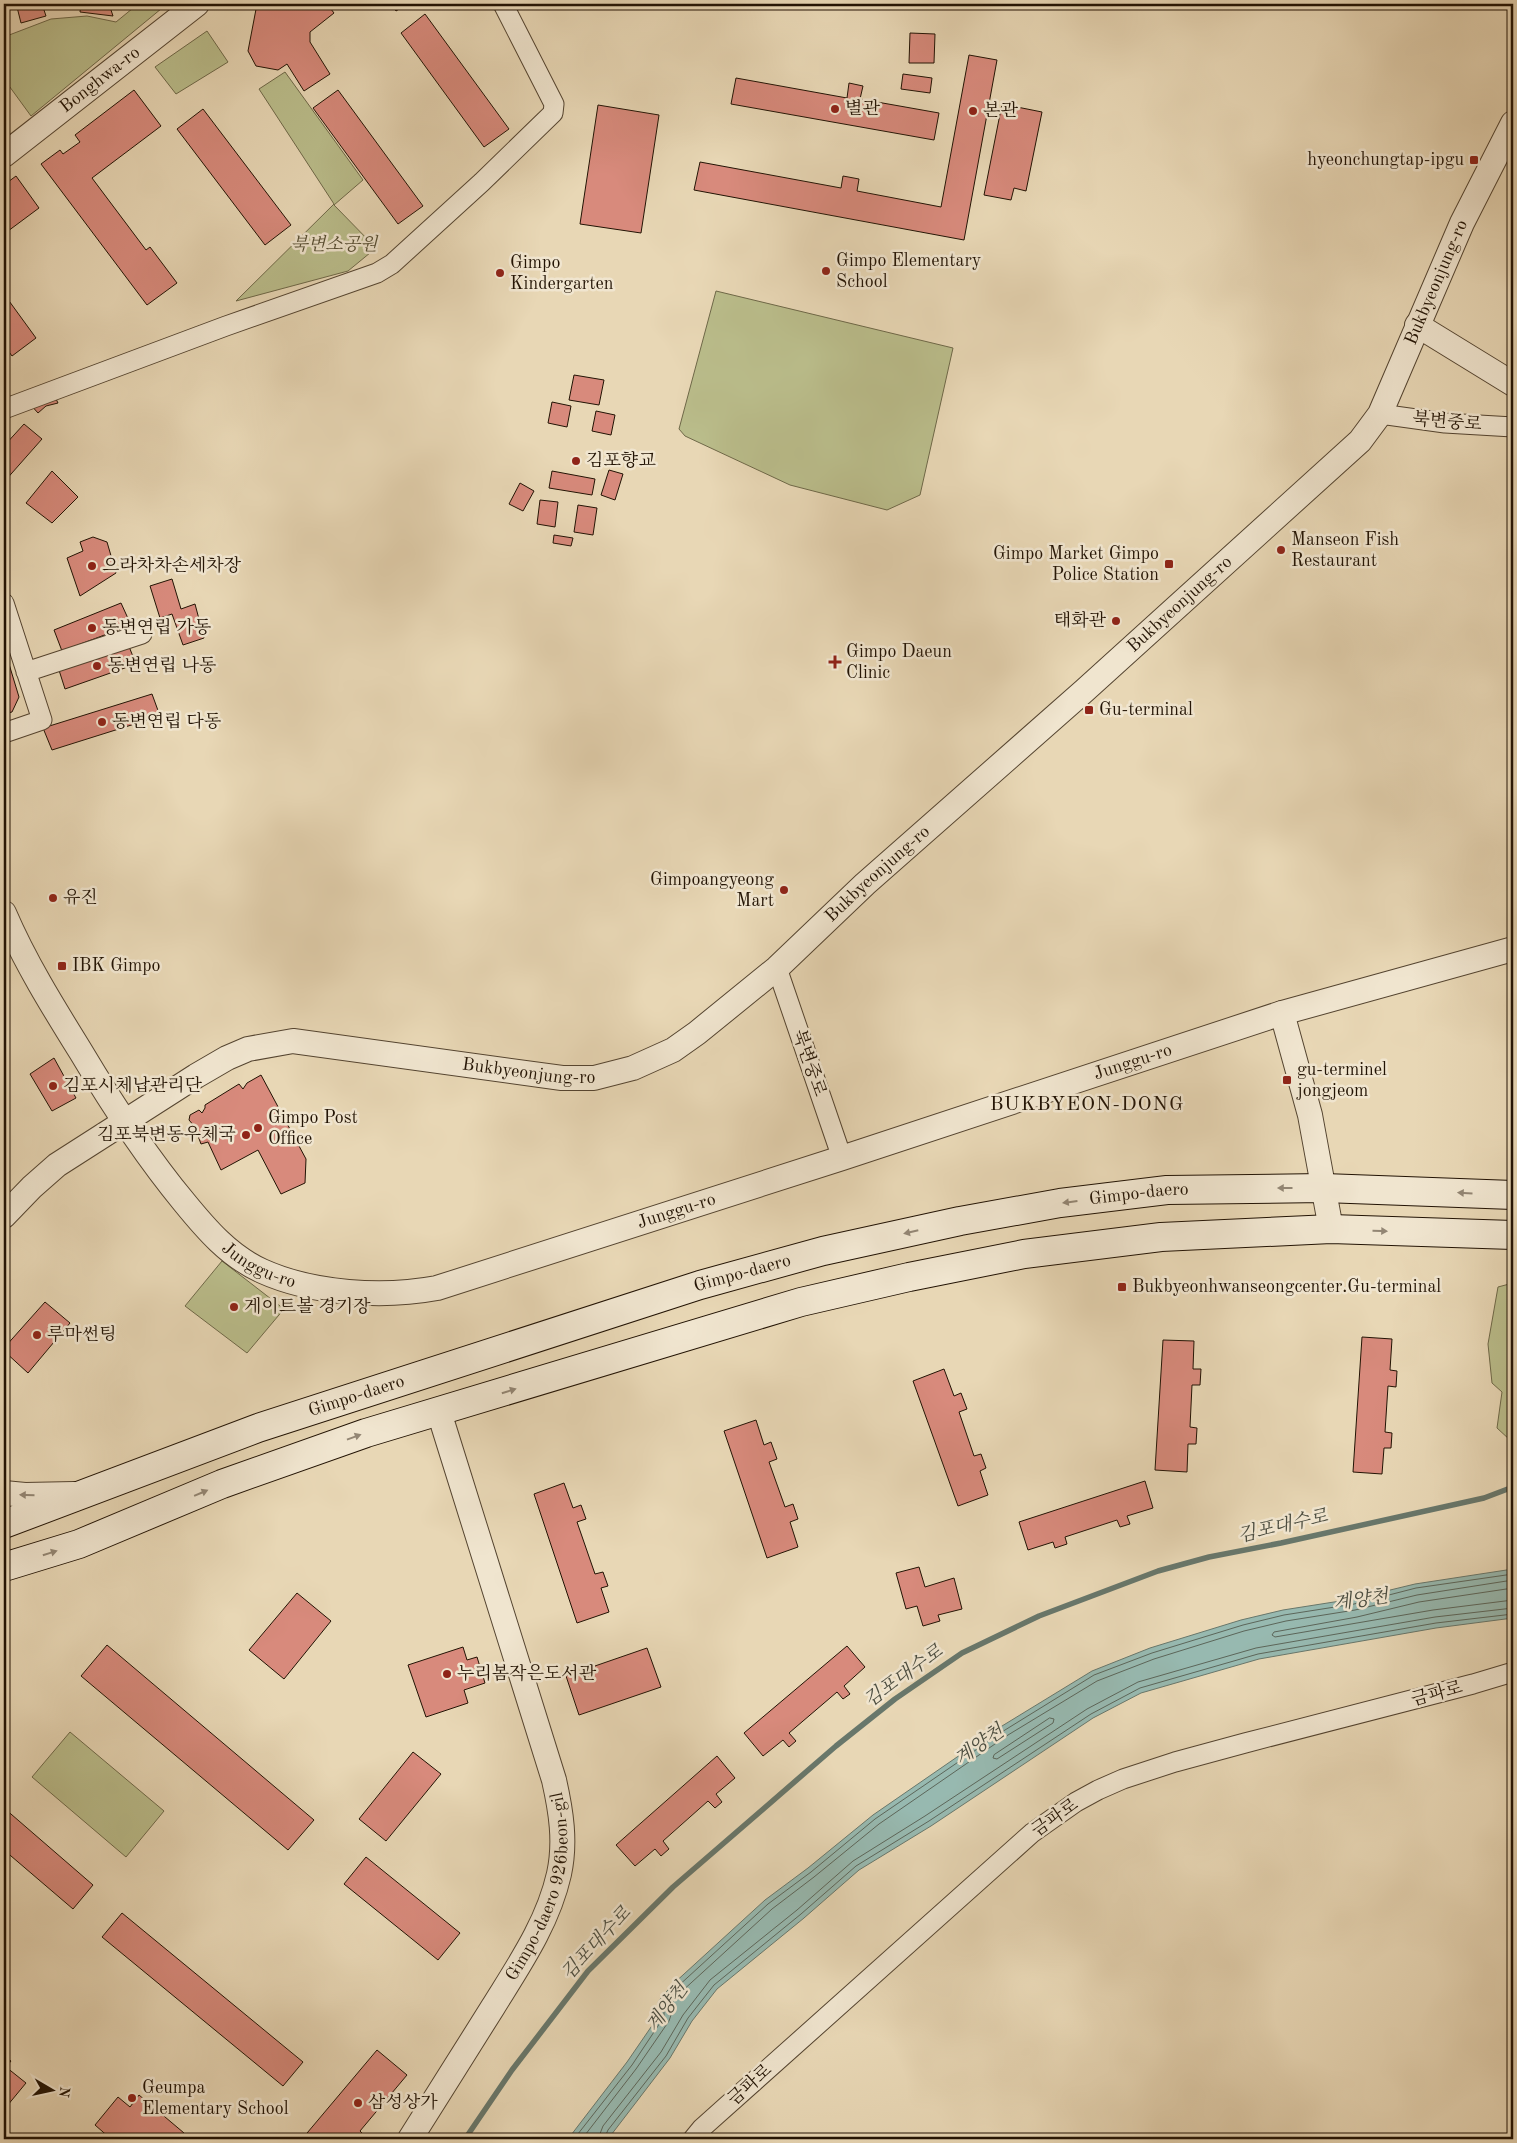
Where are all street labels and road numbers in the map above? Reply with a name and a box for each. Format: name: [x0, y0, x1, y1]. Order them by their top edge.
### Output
street label: Bonghwa-ro: [57, 43, 143, 116]
street label: Bukbyeonjung-ro: [1402, 217, 1471, 348]
street label: 북변중로: [1412, 408, 1483, 434]
street label: Bukbyeonjung-ro: [1124, 553, 1236, 656]
street label: Bukbyeonjung-ro: [822, 822, 933, 926]
street label: 북변중로: [789, 1027, 831, 1099]
street label: Junggu-ro: [1091, 1041, 1174, 1083]
street label: Bukbyeonjung-ro: [461, 1055, 596, 1087]
street label: Gimpo-daero: [1088, 1181, 1189, 1208]
street label: Junggu-ro: [635, 1190, 718, 1232]
street label: Junggu-ro: [218, 1239, 298, 1291]
street label: Gimpo-daero: [692, 1251, 793, 1295]
street label: Gimpo-daero: [306, 1372, 407, 1420]
street label: 금파로: [1409, 1678, 1465, 1709]
street label: Gimpo-daero 926beon-gil: [503, 1791, 571, 1984]
street label: 금파로: [1028, 1795, 1082, 1840]
street label: 금파로: [724, 2060, 775, 2109]

